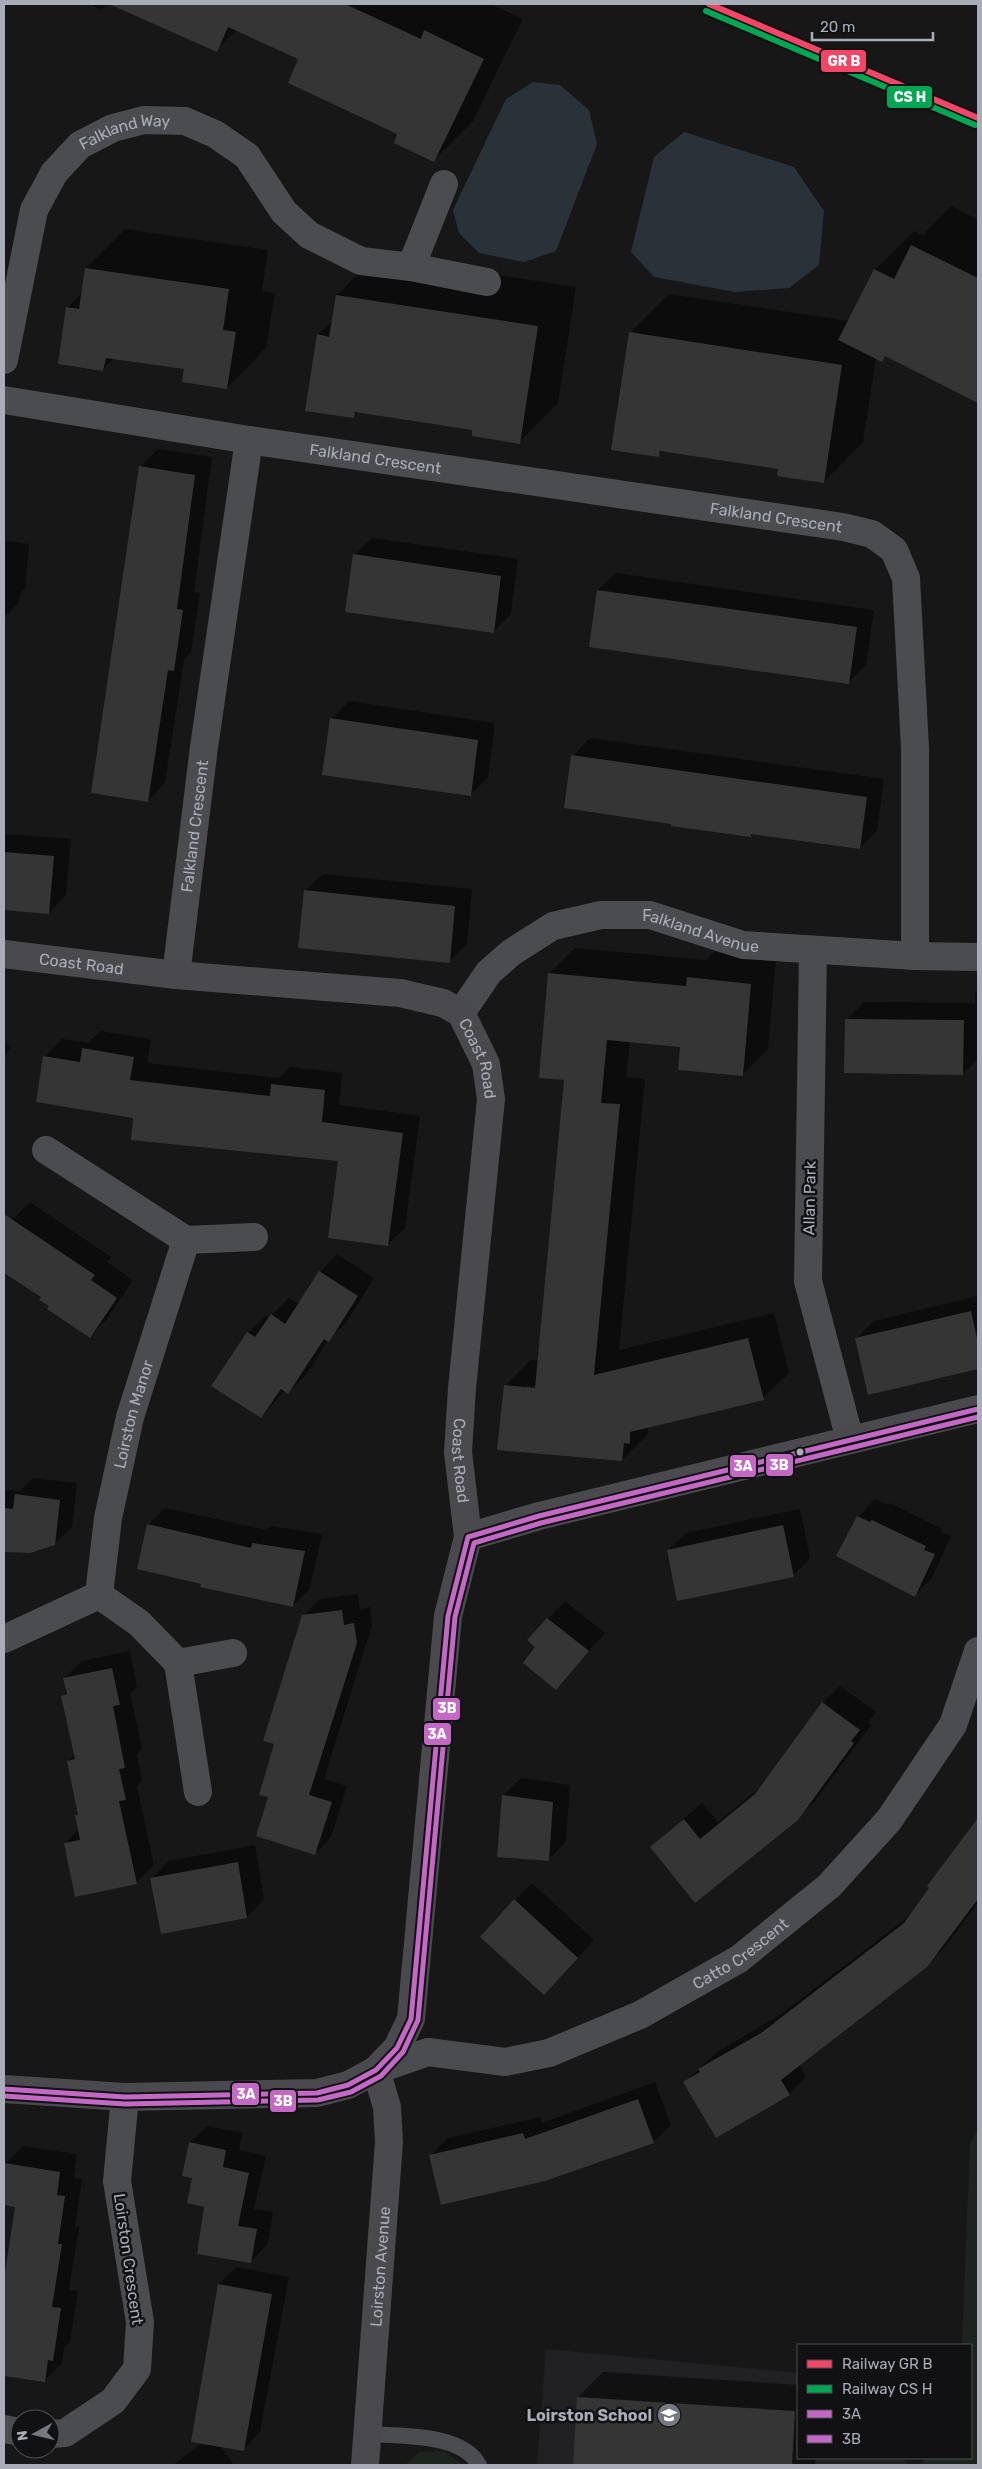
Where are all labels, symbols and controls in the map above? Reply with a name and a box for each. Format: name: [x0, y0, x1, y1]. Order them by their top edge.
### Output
scale bar: [812, 10, 933, 42]
text: 20 m: [820, 18, 855, 36]
line badge: GR B: [820, 49, 867, 73]
text: GR B: [828, 53, 860, 70]
line badge: CS H: [886, 85, 933, 109]
text: CS H: [894, 89, 926, 106]
street label: Falkland Way: [76, 111, 171, 154]
street label: Falkland Crescent: [308, 440, 443, 478]
street label: Falkland Crescent: [709, 499, 843, 537]
street label: Falkland Crescent: [177, 759, 212, 893]
street label: Falkland Avenue: [642, 906, 760, 956]
street label: Coast Road: [38, 949, 125, 979]
street label: Coast Road: [455, 1015, 500, 1100]
street label: Allan Park: [799, 1160, 820, 1235]
street label: Loirston Manor: [110, 1358, 157, 1470]
street label: Coast Road: [448, 1417, 473, 1504]
unlabelled marker: [795, 1447, 805, 1457]
line badge: 3B: [765, 1453, 794, 1477]
line badge: 3A: [729, 1454, 757, 1478]
text: 3B: [769, 1457, 789, 1474]
text: 3A: [733, 1458, 753, 1475]
line badge: 3B: [432, 1697, 461, 1721]
text: 3B: [437, 1700, 457, 1717]
line badge: 3A: [423, 1722, 452, 1746]
text: 3A: [427, 1726, 447, 1743]
street label: Catto Crescent: [689, 1914, 792, 1993]
line badge: 3A: [231, 2082, 260, 2106]
text: 3A: [236, 2086, 256, 2103]
line badge: 3B: [269, 2089, 297, 2113]
text: 3B: [273, 2093, 293, 2110]
street label: Loirston Crescent: [110, 2192, 147, 2326]
street label: Loirston Avenue: [366, 2206, 394, 2328]
legend: [797, 2344, 972, 2459]
text: Railway GR B: [842, 2355, 933, 2373]
text: Railway CS H: [842, 2380, 933, 2398]
school or university icon: Loirston School: [656, 2402, 682, 2428]
text: 3A: [842, 2405, 861, 2423]
place label: Loirston School: [527, 2406, 652, 2425]
north arrow: [10, 2409, 60, 2459]
text: N: [14, 2430, 32, 2442]
text: 3B: [842, 2430, 861, 2448]

